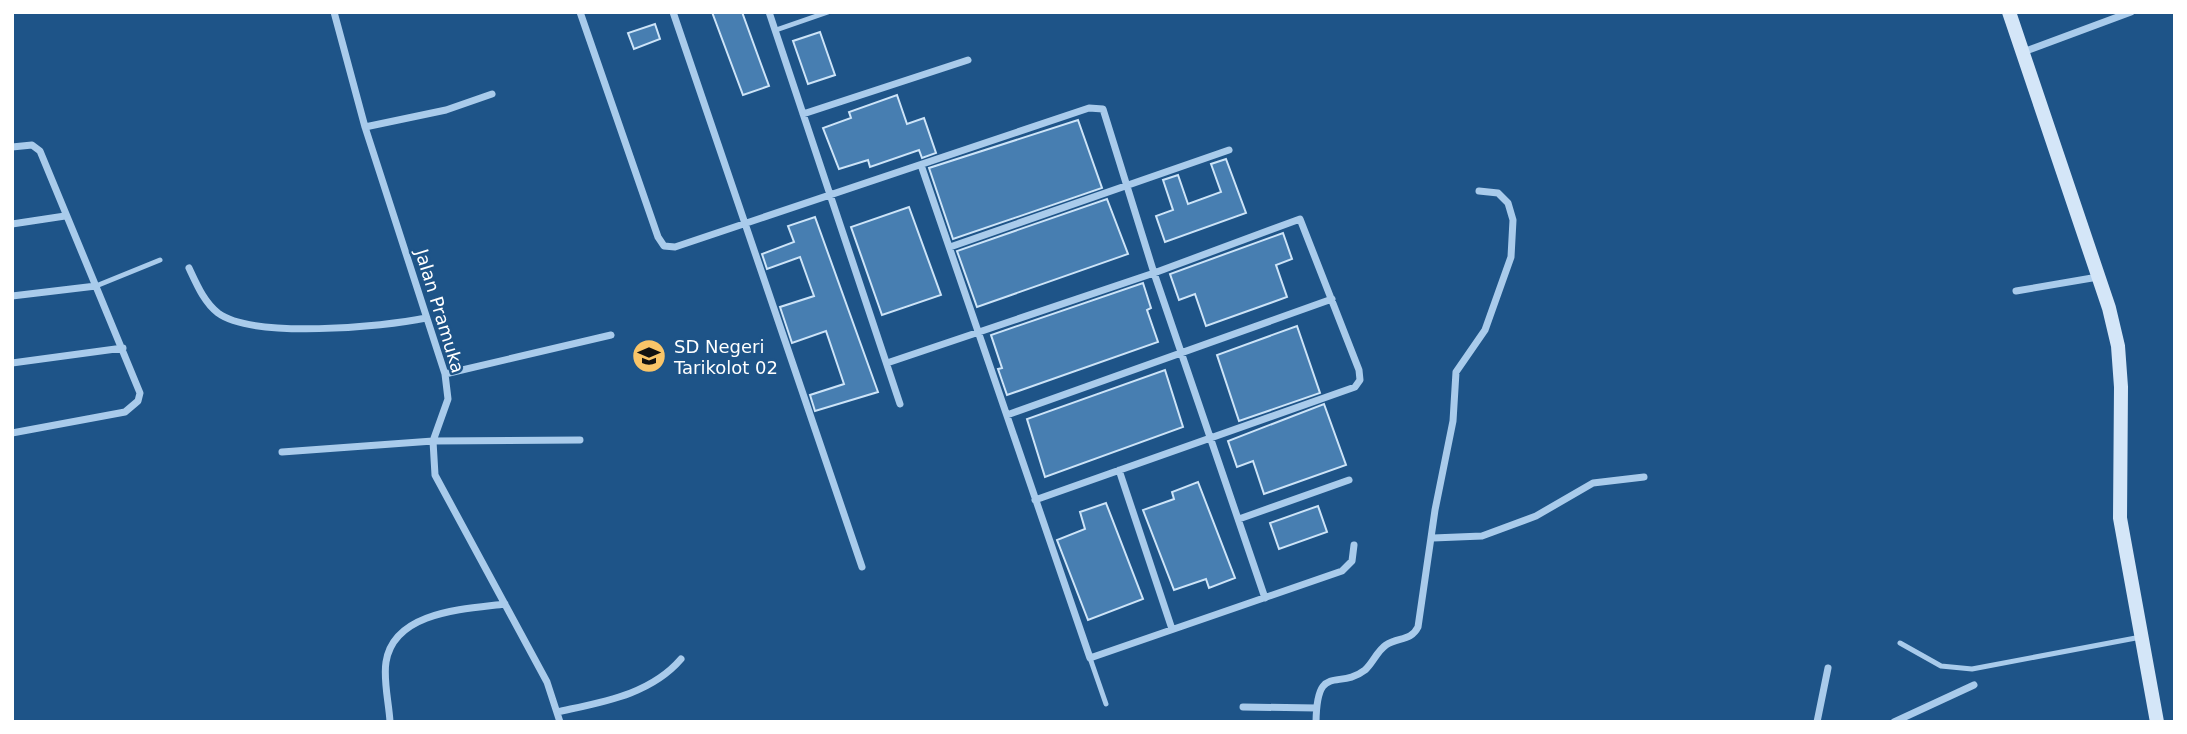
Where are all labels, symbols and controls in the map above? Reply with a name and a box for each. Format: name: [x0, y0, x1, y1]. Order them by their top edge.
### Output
street label: Jalan Pramuka: [411, 246, 469, 376]
place label: SD Negeri Tarikolot 02: [673, 336, 778, 378]
school or university icon: SD Negeri Tarikolot 02: [630, 337, 668, 375]

